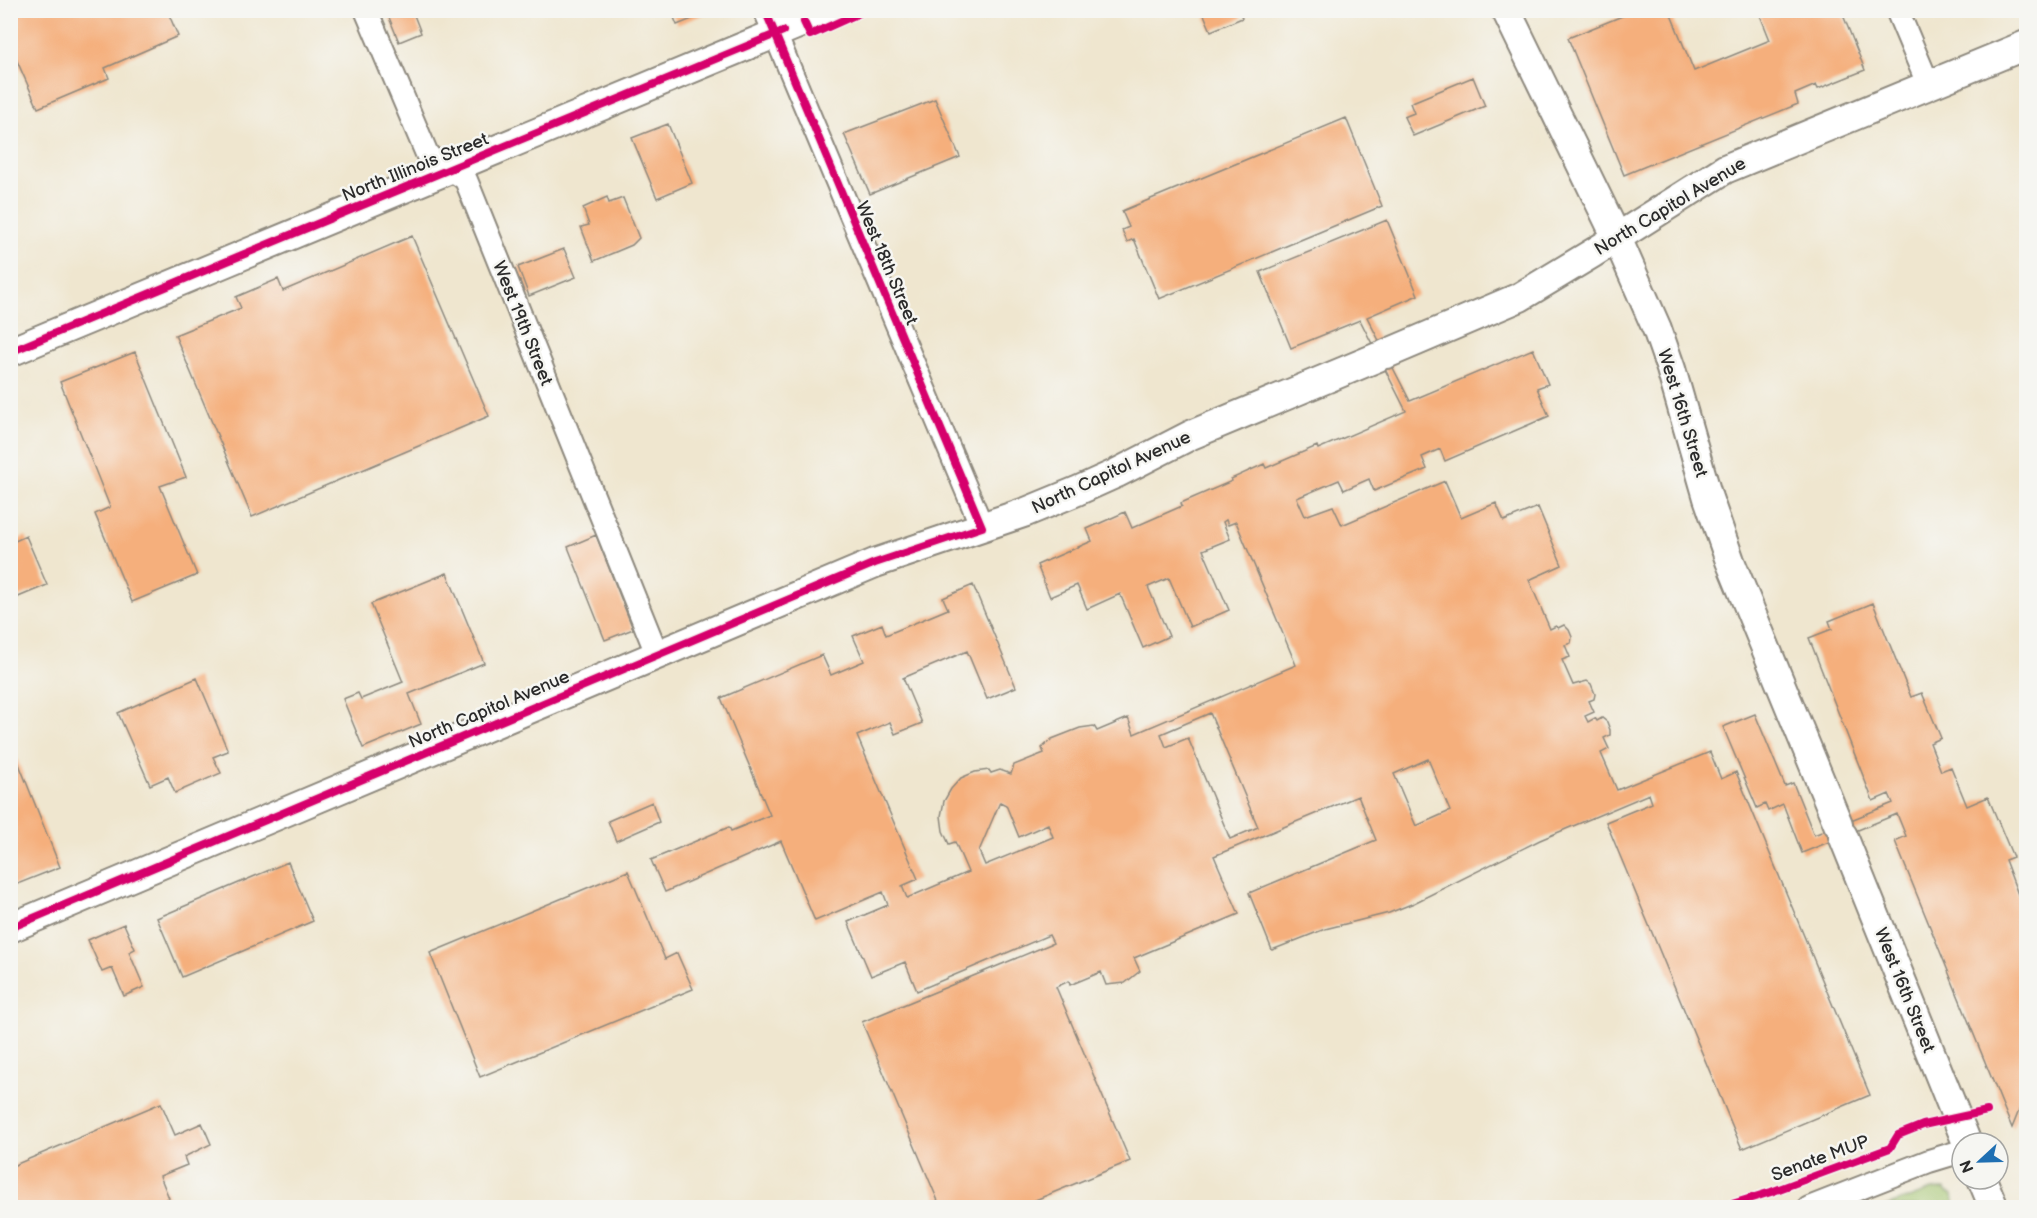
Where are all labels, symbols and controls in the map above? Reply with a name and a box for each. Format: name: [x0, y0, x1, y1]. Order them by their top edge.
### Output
street label: North Illinois Street: [339, 128, 492, 206]
street label: North Capitol Avenue: [1591, 153, 1750, 260]
street label: West 18th Street: [851, 198, 922, 329]
street label: West 19th Street: [488, 258, 557, 389]
street label: West 16th Street: [1653, 347, 1712, 480]
street label: North Capitol Avenue: [1028, 426, 1194, 519]
street label: North Capitol Avenue: [405, 666, 573, 753]
street label: West 16th Street: [1870, 925, 1939, 1056]
street label: Senate MUP: [1768, 1131, 1873, 1186]
north arrow: [1950, 1131, 2010, 1191]
text: N: [1956, 1157, 1979, 1175]

